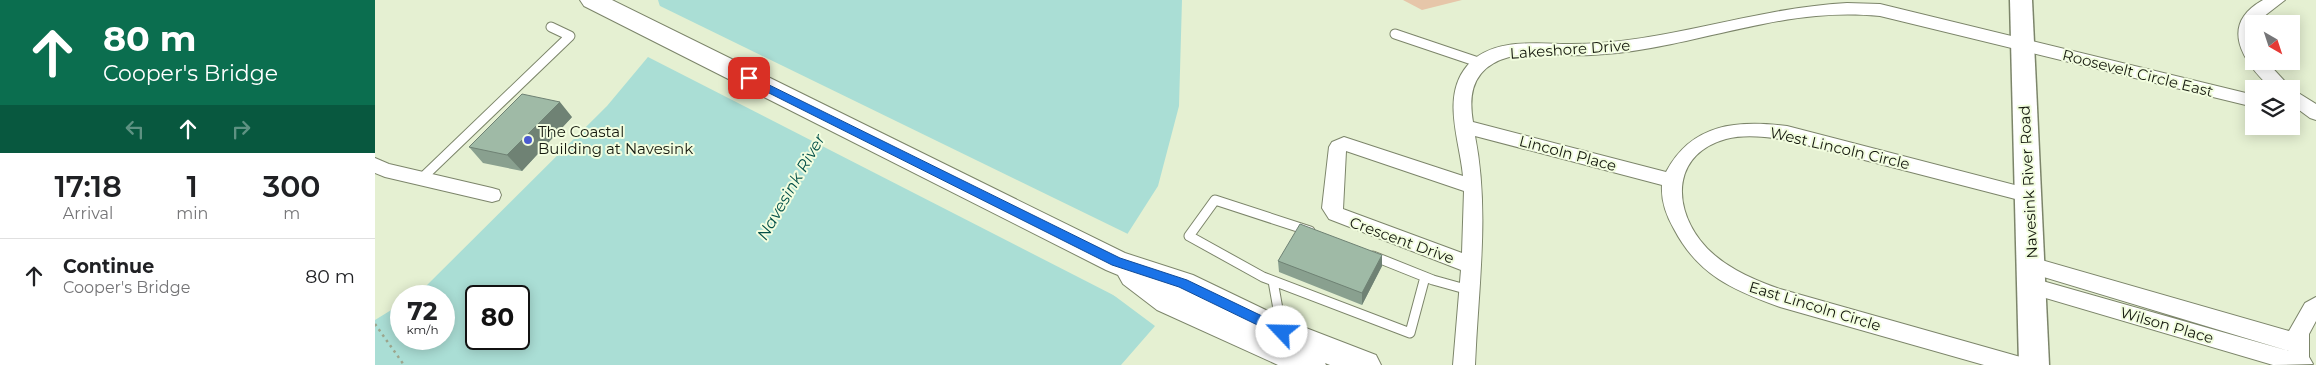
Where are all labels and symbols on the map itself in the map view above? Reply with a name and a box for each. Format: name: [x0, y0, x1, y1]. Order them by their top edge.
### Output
north arrow: [2245, 15, 2300, 70]
street label: Lakeshore Drive: [1509, 35, 1631, 63]
street label: Roosevelt Circle East: [2061, 45, 2215, 101]
pin: [728, 57, 770, 99]
street label: Navesink River Road: [2015, 105, 2041, 259]
place label: The Coastal Building at Navesink: [538, 122, 693, 158]
street label: West Lincoln Circle: [1768, 123, 1912, 173]
water label: Navesink River: [753, 130, 829, 243]
street label: Lincoln Place: [1517, 131, 1619, 175]
marker: The Coastal Building at Navesink: [522, 134, 534, 146]
street label: Crescent Drive: [1347, 212, 1457, 268]
street label: East Lincoln Circle: [1747, 277, 1883, 335]
speed limit sign: 80: [465, 285, 530, 350]
street label: Wilson Place: [2118, 303, 2216, 347]
position arrow: [1255, 305, 1307, 357]

